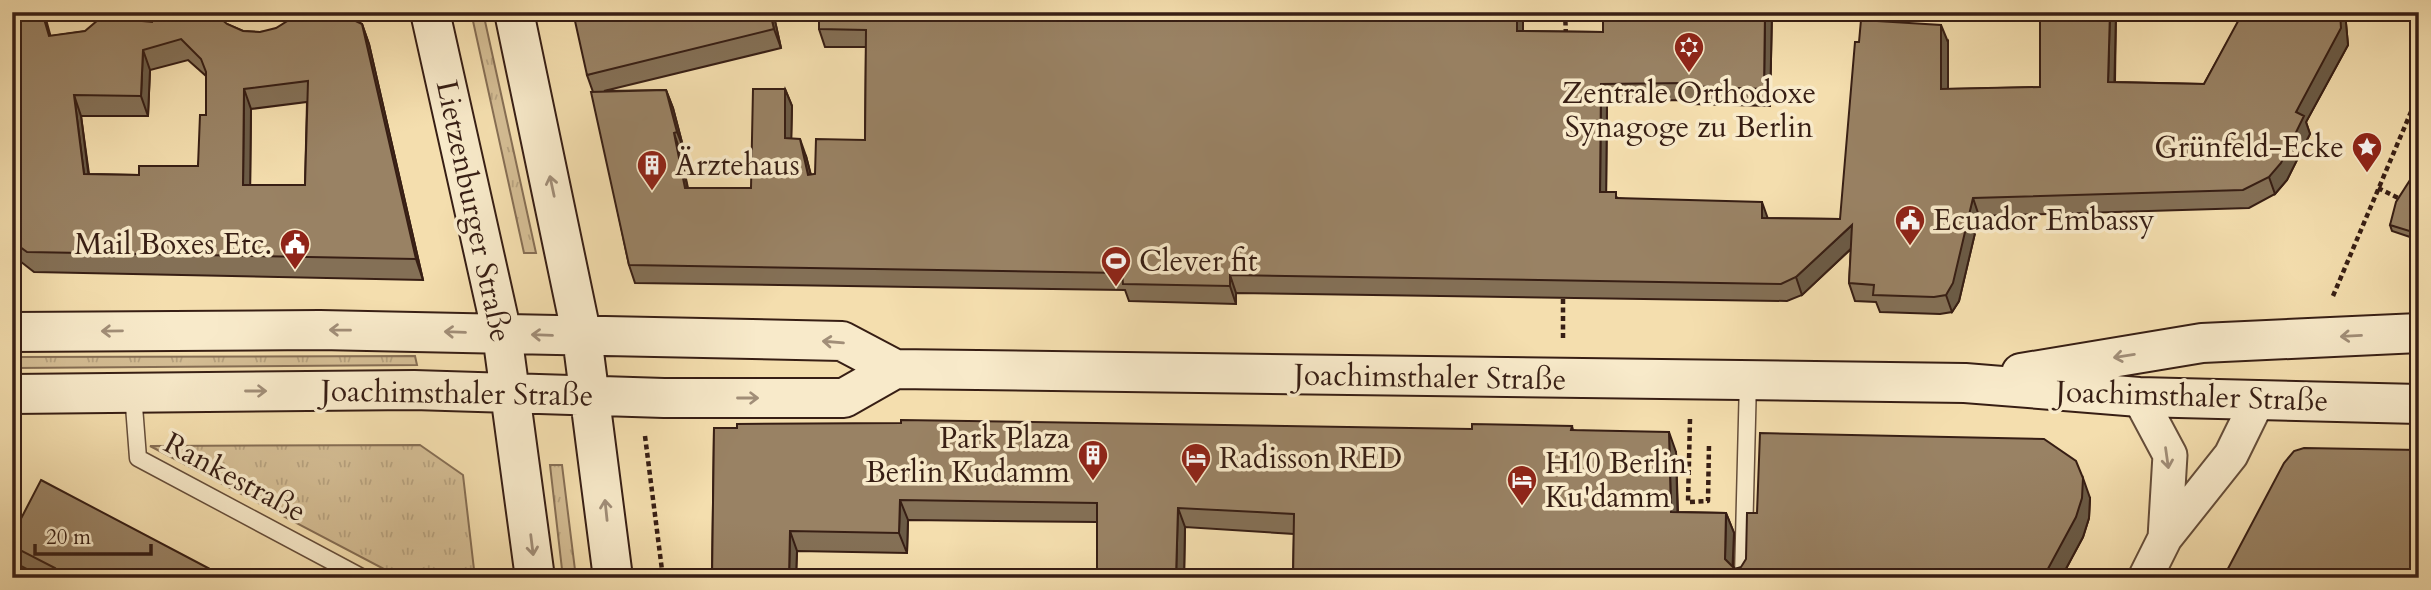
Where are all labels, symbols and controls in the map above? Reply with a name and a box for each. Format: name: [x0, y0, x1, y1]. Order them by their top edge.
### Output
synagogue icon: Zentrale Orthodoxe Synagoge zu Berlin: [1672, 30, 1706, 74]
place label: Zentrale Orthodoxe Synagoge zu Berlin: [1562, 73, 1816, 148]
street label: Lietzenburger Straße: [426, 76, 521, 346]
place label: Grünfeld-Ecke: [2154, 127, 2344, 168]
place icon: Grünfeld-Ecke: [2350, 130, 2384, 174]
place label: Ärztehaus: [675, 145, 800, 186]
building icon: Ärztehaus: [635, 148, 669, 192]
one-way arrow: [544, 175, 558, 198]
place label: Ecuador Embassy: [1933, 200, 2155, 241]
public building icon: Ecuador Embassy: [1893, 203, 1927, 247]
place label: Mail Boxes Etc.: [74, 224, 272, 265]
public building icon: Mail Boxes Etc.: [278, 227, 312, 271]
place label: Clever fit: [1139, 241, 1258, 282]
sports icon: Clever fit: [1099, 244, 1133, 288]
one-way arrow: [328, 323, 351, 337]
one-way arrow: [101, 325, 124, 338]
one-way arrow: [444, 326, 467, 339]
one-way arrow: [531, 329, 554, 342]
one-way arrow: [2339, 329, 2362, 342]
one-way arrow: [822, 335, 845, 348]
one-way arrow: [2113, 350, 2136, 363]
street label: Joachimsthaler Straße: [1289, 355, 1567, 400]
street label: Joachimsthaler Straße: [316, 371, 594, 416]
street label: Joachimsthaler Straße: [2051, 371, 2329, 422]
one-way arrow: [244, 384, 267, 398]
one-way arrow: [736, 391, 759, 405]
place label: Park Plaza Berlin Kudamm: [865, 418, 1071, 493]
street label: Rankestraße: [157, 423, 313, 532]
building icon: Park Plaza Berlin Kudamm: [1076, 438, 1110, 482]
place label: Radisson RED: [1219, 438, 1402, 479]
hotel icon: Radisson RED: [1179, 441, 1213, 485]
place label: H10 Berlin Ku'damm: [1545, 443, 1687, 518]
one-way arrow: [2161, 447, 2174, 469]
hotel icon: H10 Berlin Ku'damm: [1505, 463, 1539, 507]
one-way arrow: [599, 499, 612, 522]
scale bar: [35, 513, 150, 557]
text: 20 m: [46, 523, 91, 552]
one-way arrow: [526, 533, 539, 556]

